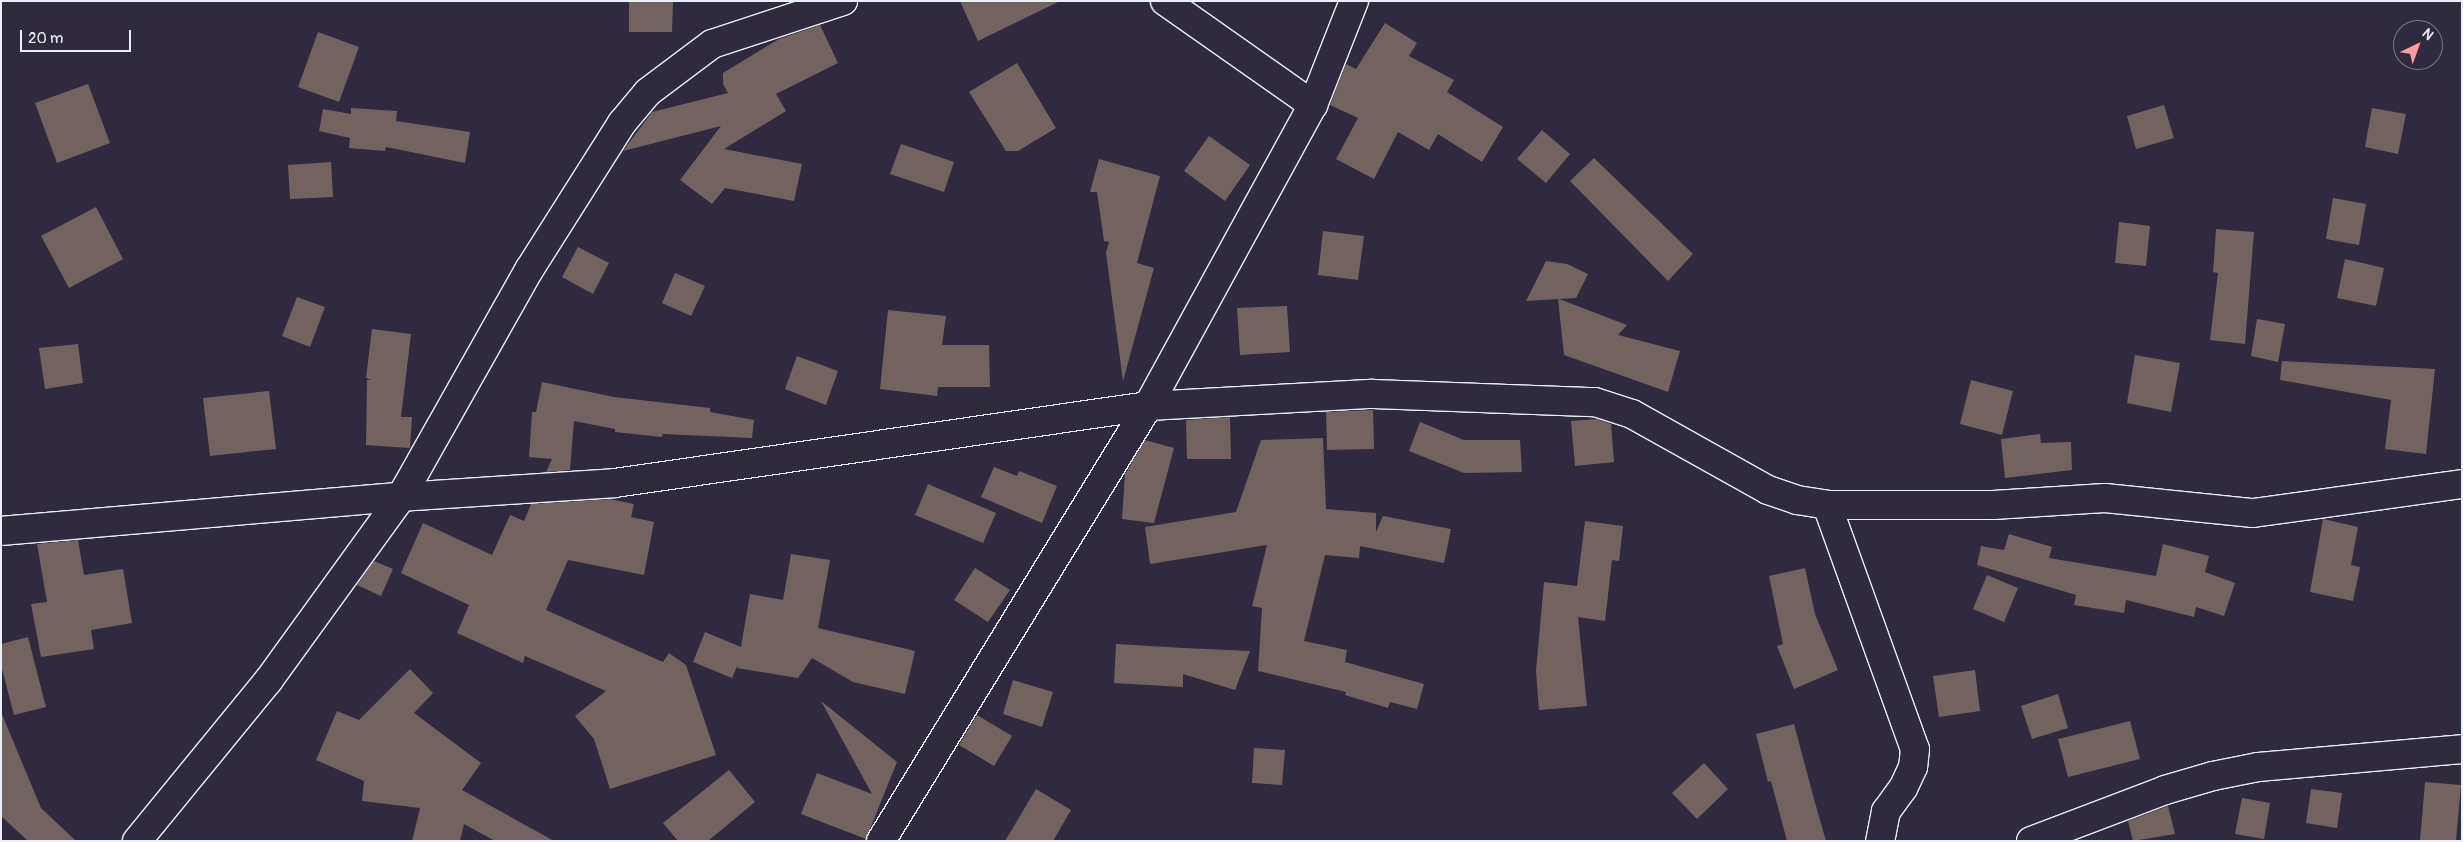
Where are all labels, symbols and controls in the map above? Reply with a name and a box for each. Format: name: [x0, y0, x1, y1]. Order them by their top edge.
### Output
scale bar: [22, 20, 134, 52]
north arrow: [2393, 20, 2443, 70]
text: N: [2418, 25, 2437, 44]
text: 20 m: [28, 29, 63, 48]

